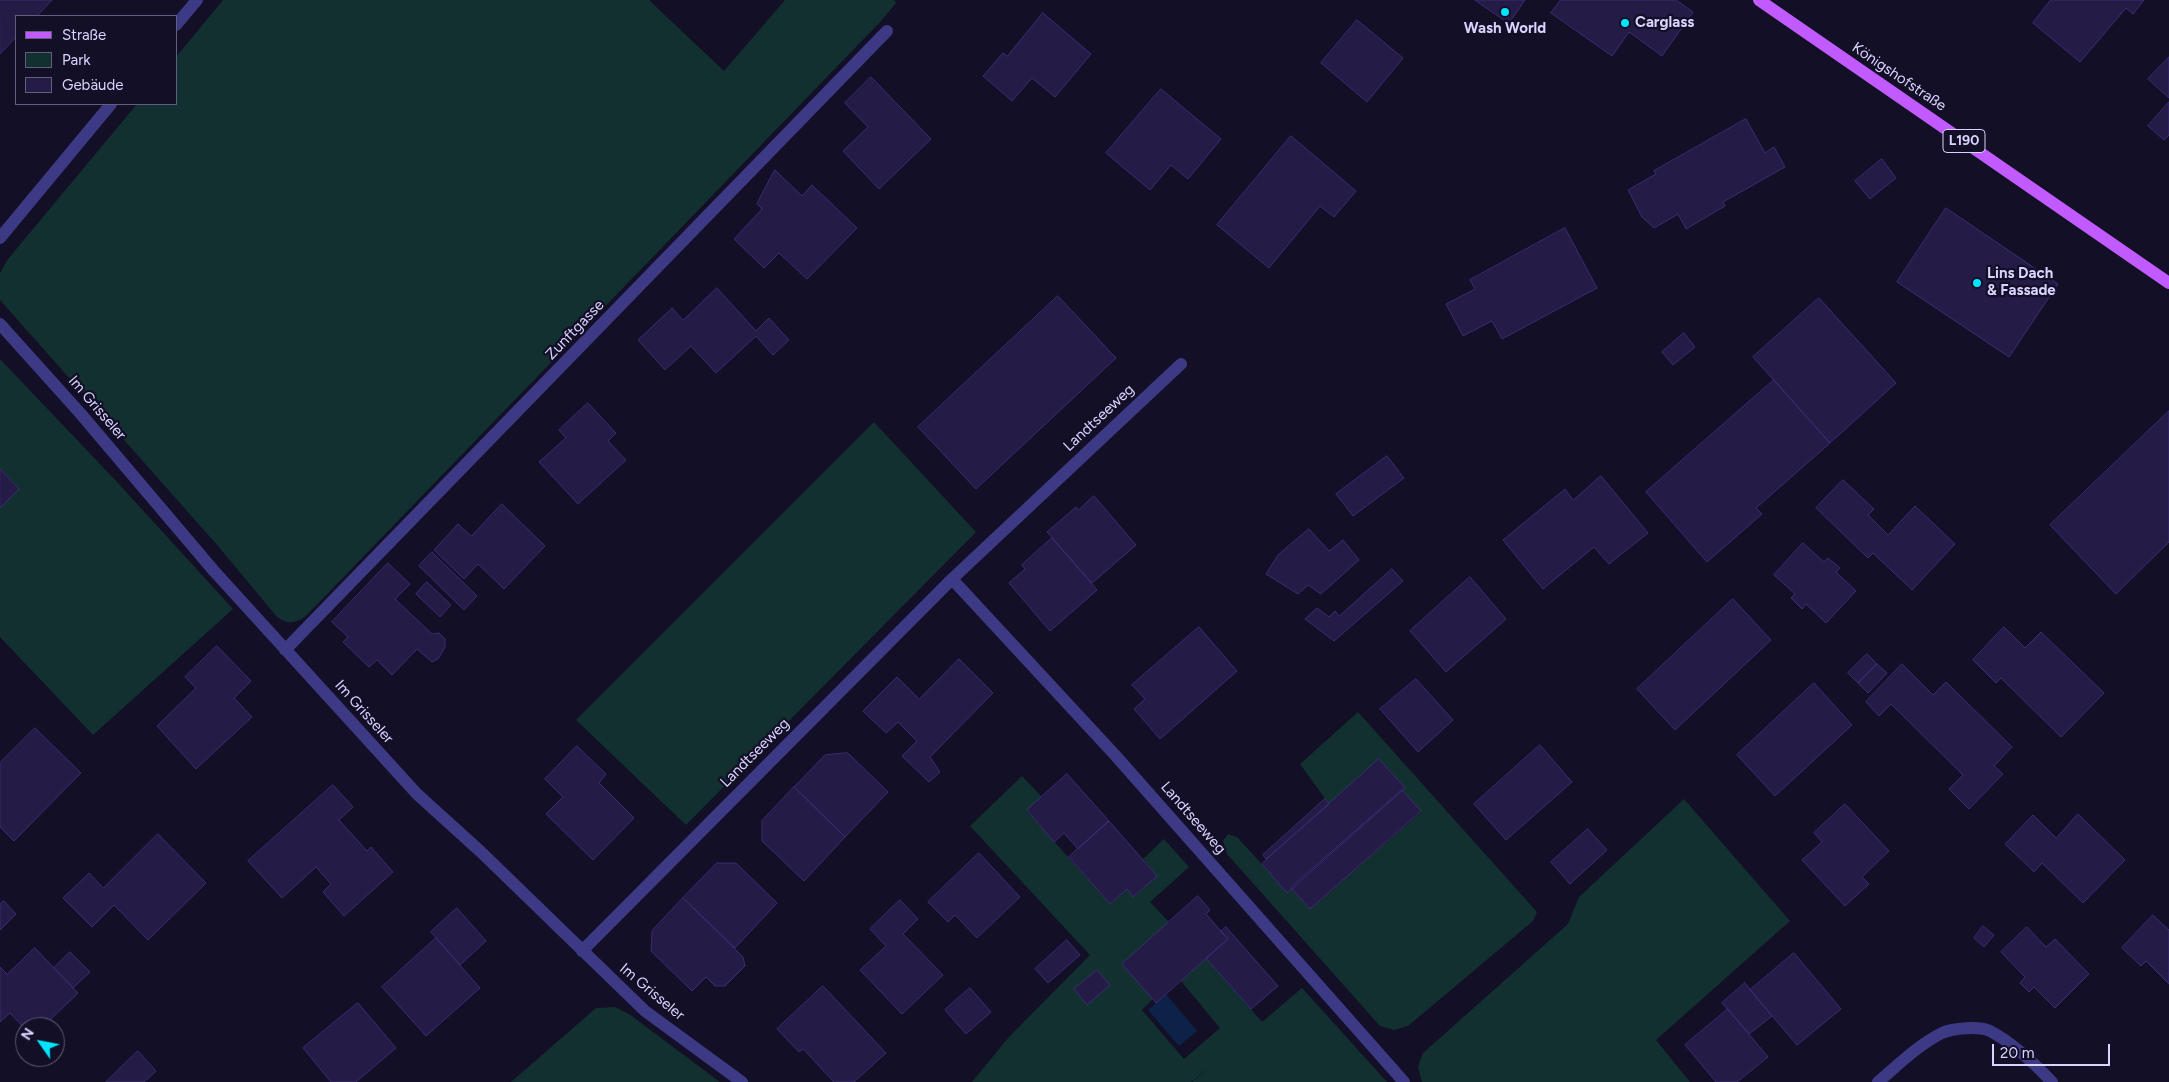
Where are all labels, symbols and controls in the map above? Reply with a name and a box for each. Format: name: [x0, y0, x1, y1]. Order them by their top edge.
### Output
marker: Wash World: [1499, 6, 1511, 18]
place label: Carglass: [1635, 14, 1694, 32]
legend: [15, 15, 178, 105]
marker: Carglass: [1619, 17, 1631, 29]
place label: Wash World: [1464, 20, 1546, 38]
text: Straße: [62, 26, 106, 44]
street label: Königshofstraße: [1848, 39, 1950, 115]
text: Park: [62, 51, 91, 69]
text: Gebäude: [62, 76, 123, 94]
road number: L190: [1943, 130, 1985, 152]
place label: Lins Dach & Fassade: [1987, 265, 2056, 300]
marker: Lins Dach & Fassade: [1971, 277, 1983, 289]
street label: Zunftgasse: [542, 296, 608, 364]
street label: Im Grisseler: [64, 372, 130, 444]
street label: Landtseeweg: [1060, 381, 1138, 455]
street label: Im Grisseler: [331, 677, 397, 747]
street label: Landtseeweg: [717, 715, 793, 791]
street label: Landtseeweg: [1157, 778, 1229, 858]
street label: Im Grisseler: [616, 960, 688, 1024]
north arrow: [15, 1017, 65, 1067]
text: N: [18, 1025, 38, 1043]
scale bar: [1994, 1034, 2112, 1066]
text: 20 m: [2000, 1044, 2034, 1062]

